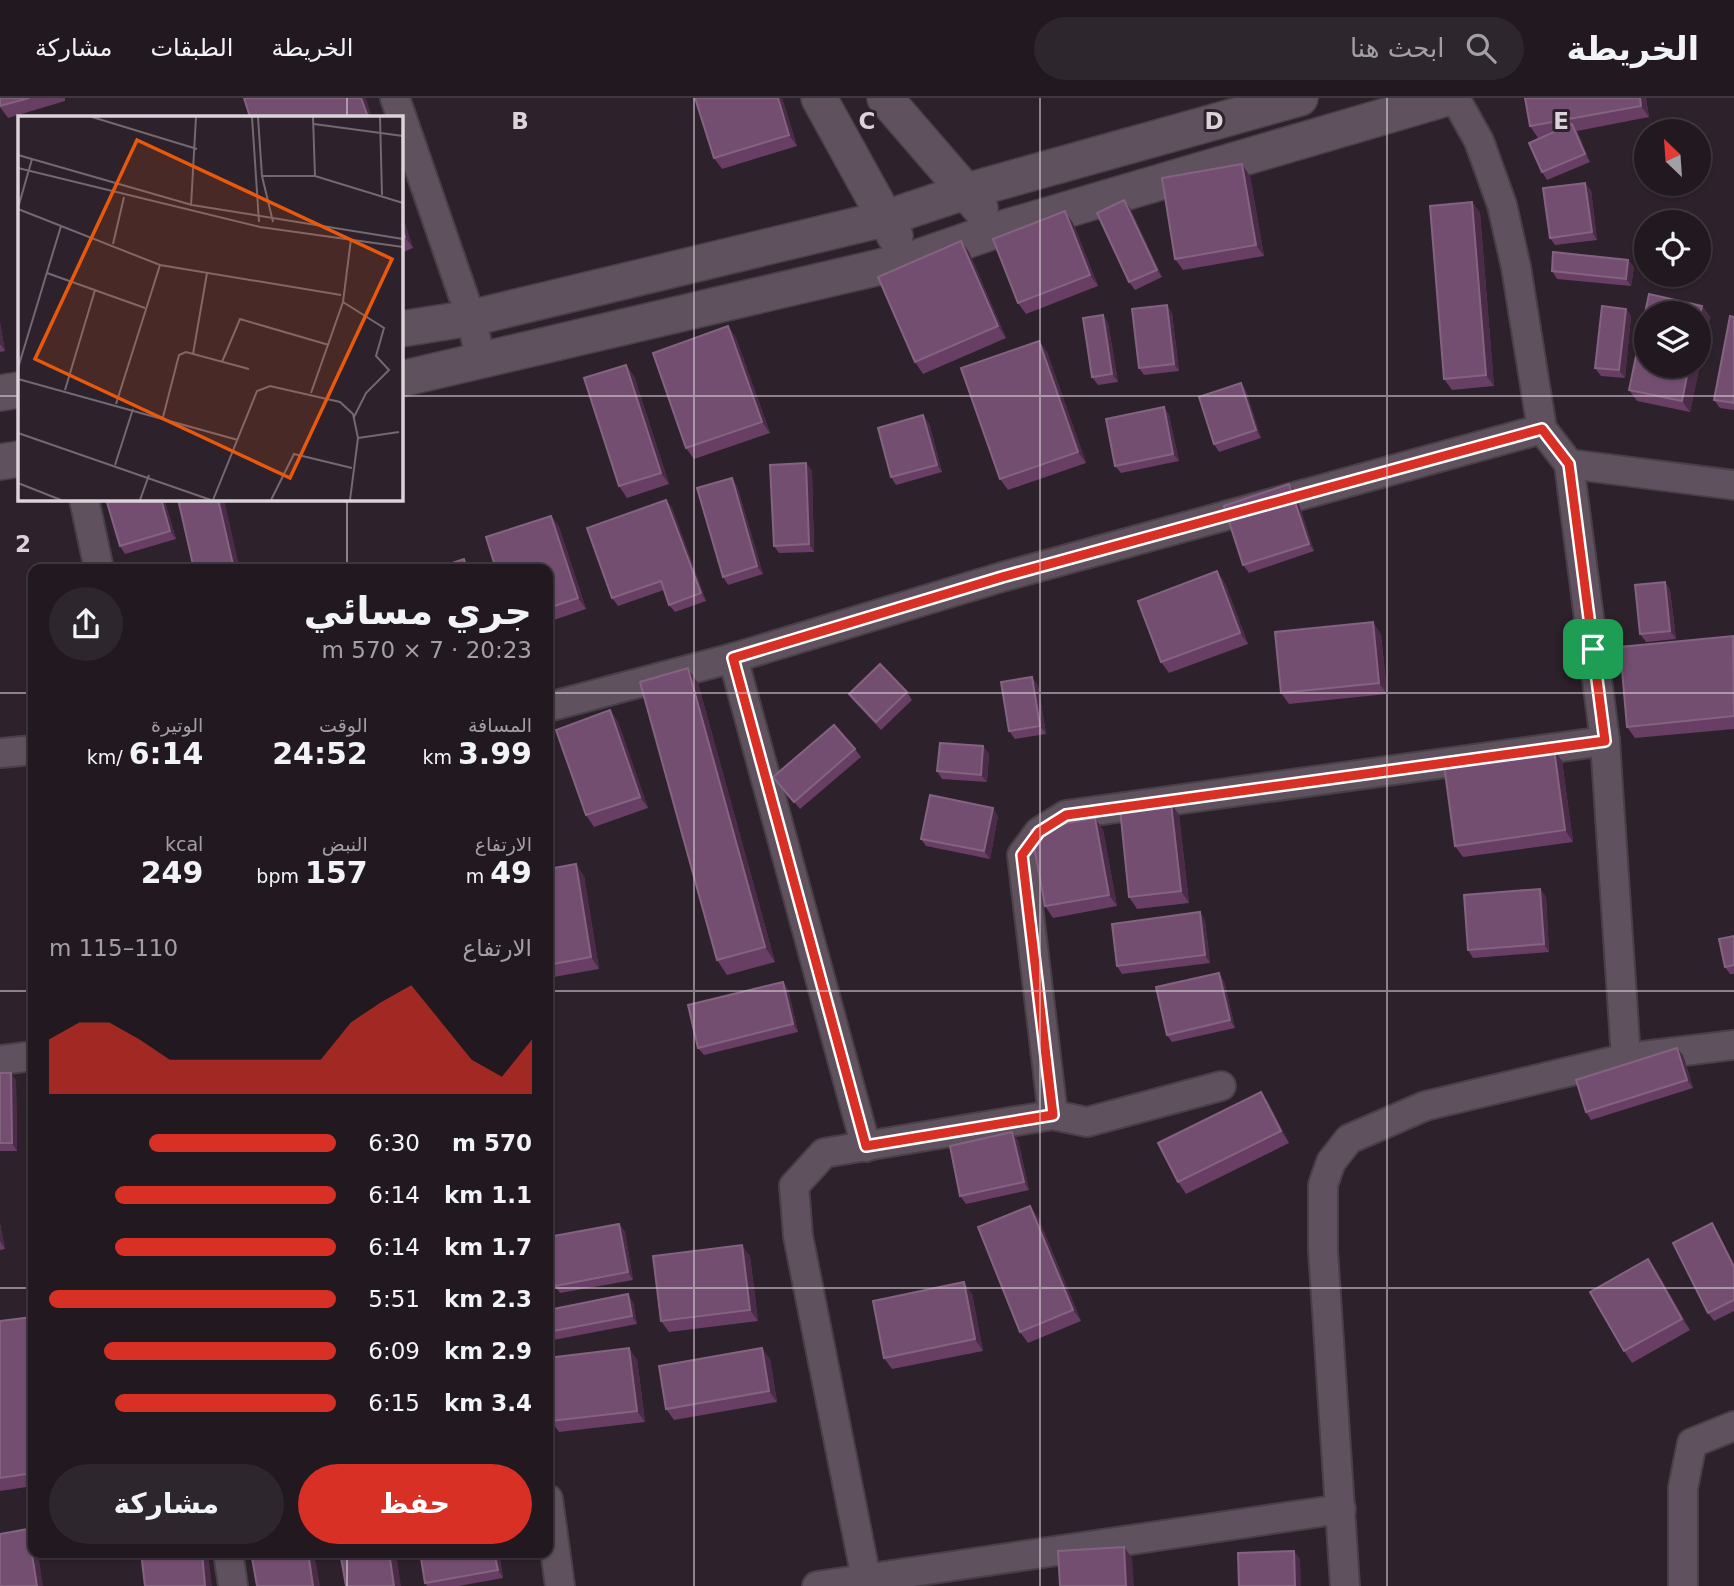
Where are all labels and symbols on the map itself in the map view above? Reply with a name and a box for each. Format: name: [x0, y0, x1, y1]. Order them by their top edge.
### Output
text: B: [511, 108, 529, 134]
text: C: [859, 108, 875, 134]
text: D: [1204, 108, 1224, 134]
text: E: [1553, 108, 1569, 134]
inset map: [18, 116, 402, 500]
north arrow: [1634, 119, 1712, 196]
text: 2: [15, 531, 31, 557]
pin: [1563, 619, 1623, 679]

